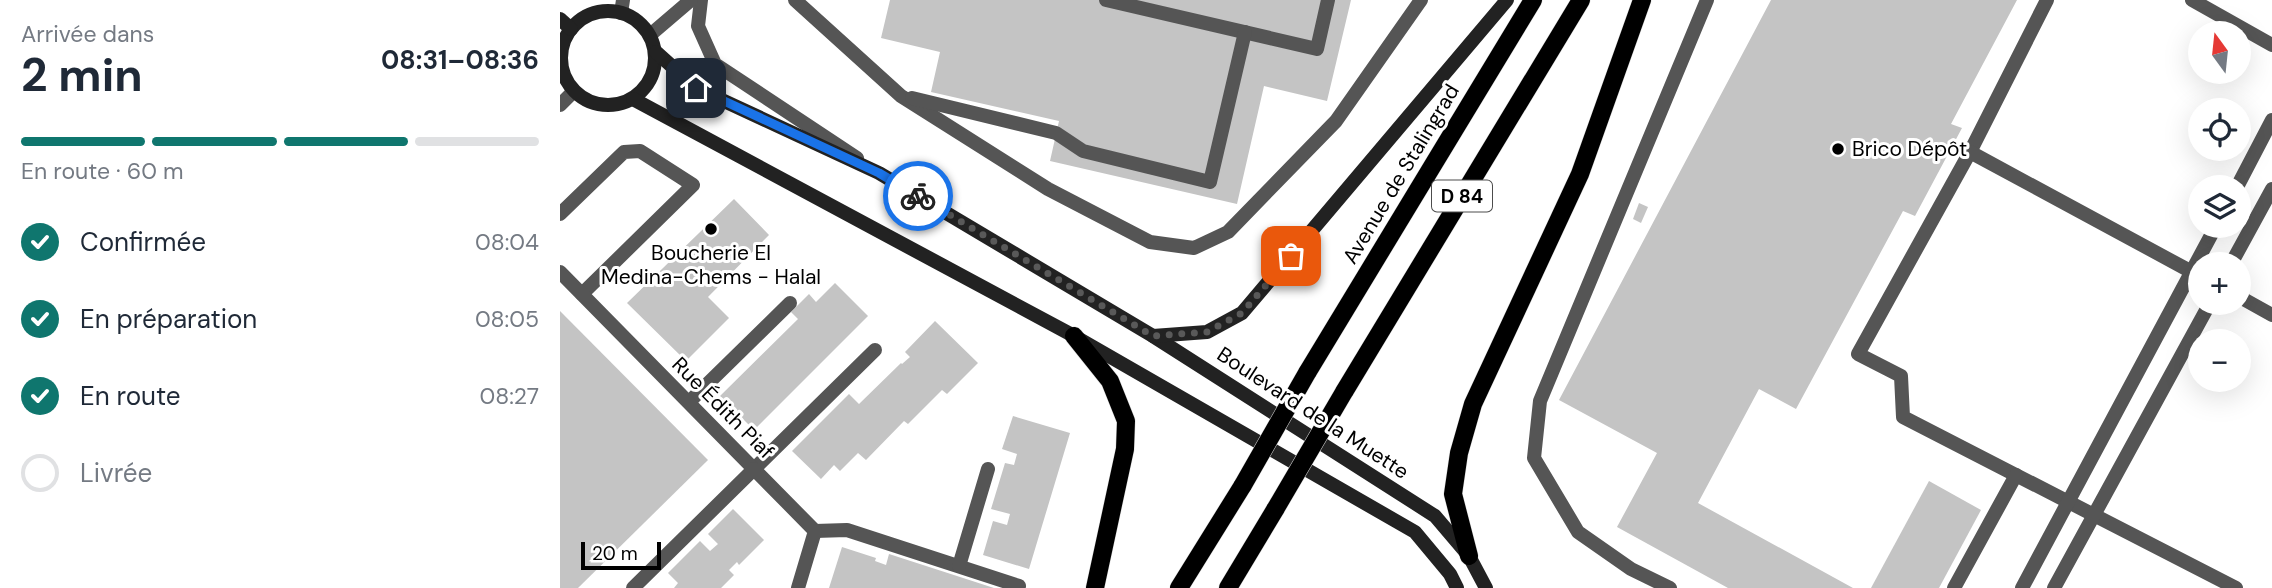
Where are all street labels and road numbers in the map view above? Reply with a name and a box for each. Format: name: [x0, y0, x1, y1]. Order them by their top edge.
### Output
street label: Avenue de Stalingrad: [1336, 79, 1466, 269]
road number: D 84: [1432, 180, 1492, 212]
street label: Boulevard de la Muette: [1212, 340, 1414, 486]
street label: Rue Édith Piaf: [666, 351, 780, 465]

